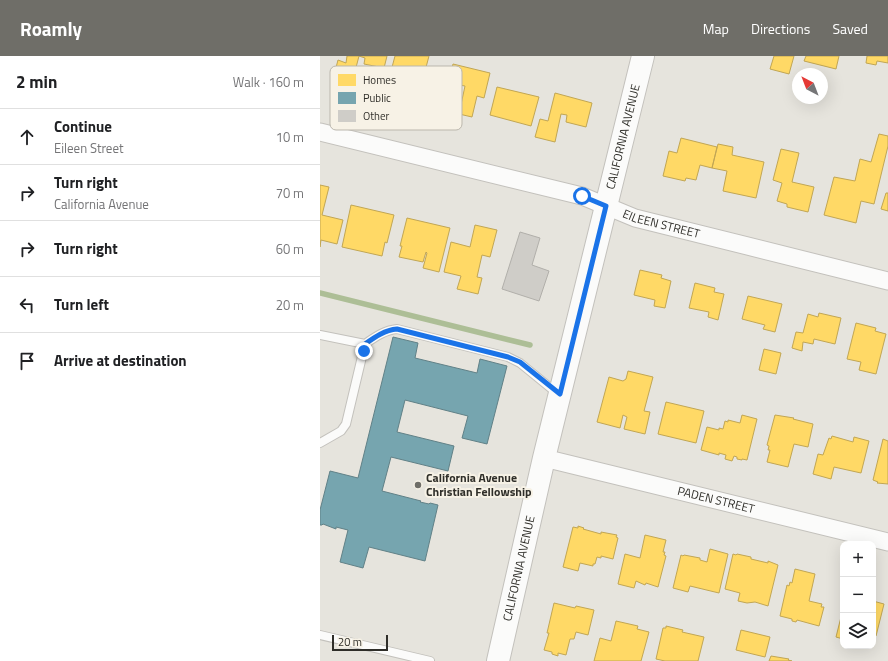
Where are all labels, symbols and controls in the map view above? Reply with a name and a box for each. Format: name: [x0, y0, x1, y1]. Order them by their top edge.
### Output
text: Roamly: [20, 14, 82, 43]
text: Map: [703, 18, 729, 39]
text: Directions: [751, 18, 810, 39]
text: Saved: [832, 18, 868, 39]
legend: [330, 66, 462, 130]
north arrow: [792, 68, 828, 104]
text: 2 min: [16, 69, 57, 95]
text: Walk · 160 m: [233, 72, 304, 92]
text: Homes: [363, 72, 396, 88]
street label: CALIFORNIA AVENUE: [601, 82, 645, 191]
text: Public: [363, 90, 391, 106]
text: Other: [363, 108, 390, 124]
text: Continue: [54, 115, 112, 138]
icon: ahead: [16, 126, 38, 148]
text: 10 m: [276, 127, 304, 147]
text: Eileen Street: [54, 138, 124, 158]
text: Turn right: [54, 171, 118, 194]
icon: right: [16, 182, 38, 204]
text: 70 m: [276, 183, 304, 203]
route start: [573, 187, 591, 205]
text: California Avenue: [54, 194, 149, 214]
street label: EILEEN STREET: [620, 204, 703, 243]
text: Turn right: [54, 237, 118, 260]
icon: right: [16, 238, 38, 260]
text: 60 m: [276, 239, 304, 259]
text: Turn left: [54, 293, 109, 316]
icon: left: [16, 294, 38, 316]
text: 20 m: [276, 295, 304, 315]
route end: [355, 342, 373, 360]
text: Arrive at destination: [54, 349, 187, 372]
icon: arrive: [16, 350, 38, 372]
place label: California Avenue Christian Fellowship: [426, 468, 532, 501]
marker: California Avenue Christian Fellowship: [413, 480, 423, 490]
street label: PADEN STREET: [675, 481, 757, 518]
street label: CALIFORNIA AVENUE: [497, 513, 540, 623]
map controls: [840, 541, 876, 649]
button: +: [840, 541, 876, 577]
button: −: [840, 577, 876, 613]
button: layers: [840, 613, 876, 649]
scale bar: [332, 633, 388, 652]
text: 20 m: [338, 634, 362, 650]

